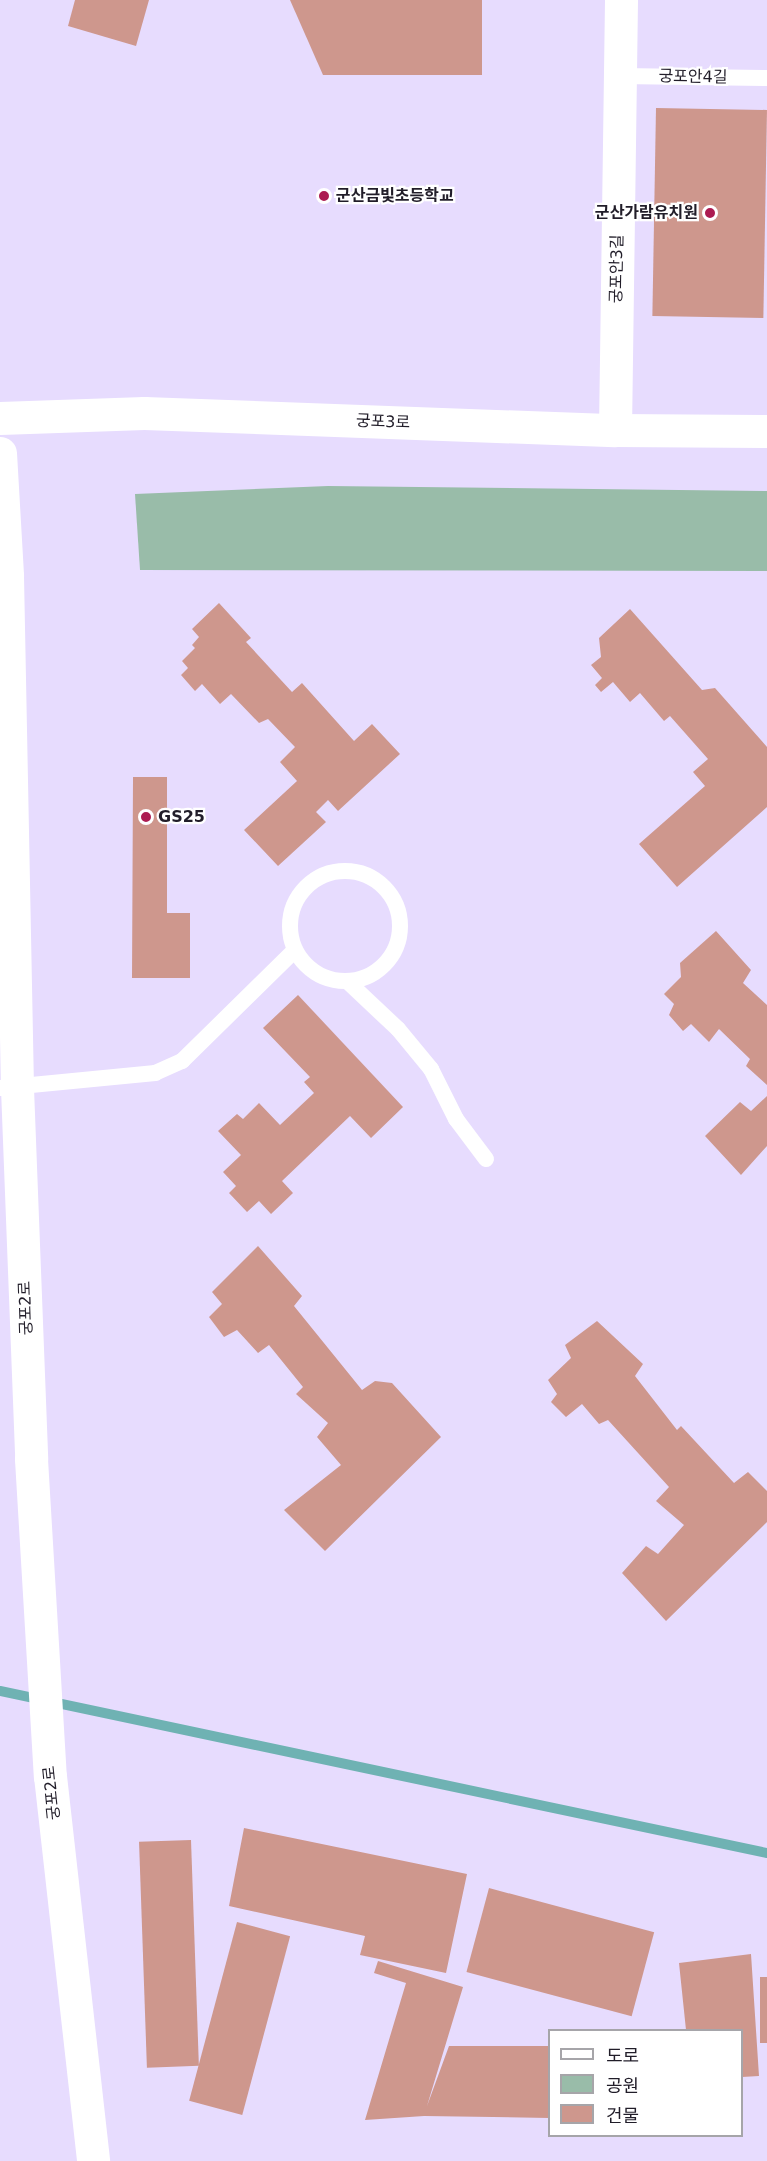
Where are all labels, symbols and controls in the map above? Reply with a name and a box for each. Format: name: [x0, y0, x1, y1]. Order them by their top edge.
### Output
street label: 궁포안4길: [658, 67, 728, 87]
place label: 군산금빛초등학교: [336, 186, 454, 206]
marker: 군산금빛초등학교: [317, 189, 331, 203]
place label: 군산가람유치원: [595, 203, 698, 223]
marker: 군산가람유치원: [703, 206, 717, 220]
street label: 궁포안3길: [607, 234, 627, 304]
street label: 궁포3로: [356, 411, 410, 433]
place label: GS25: [158, 807, 205, 827]
marker: GS25: [139, 810, 153, 824]
street label: 궁포2로: [15, 1281, 37, 1335]
street label: 궁포2로: [40, 1765, 64, 1821]
legend: [548, 2029, 743, 2137]
text: 도로: [606, 2045, 639, 2066]
text: 공원: [606, 2075, 639, 2096]
text: 건물: [606, 2105, 639, 2126]

